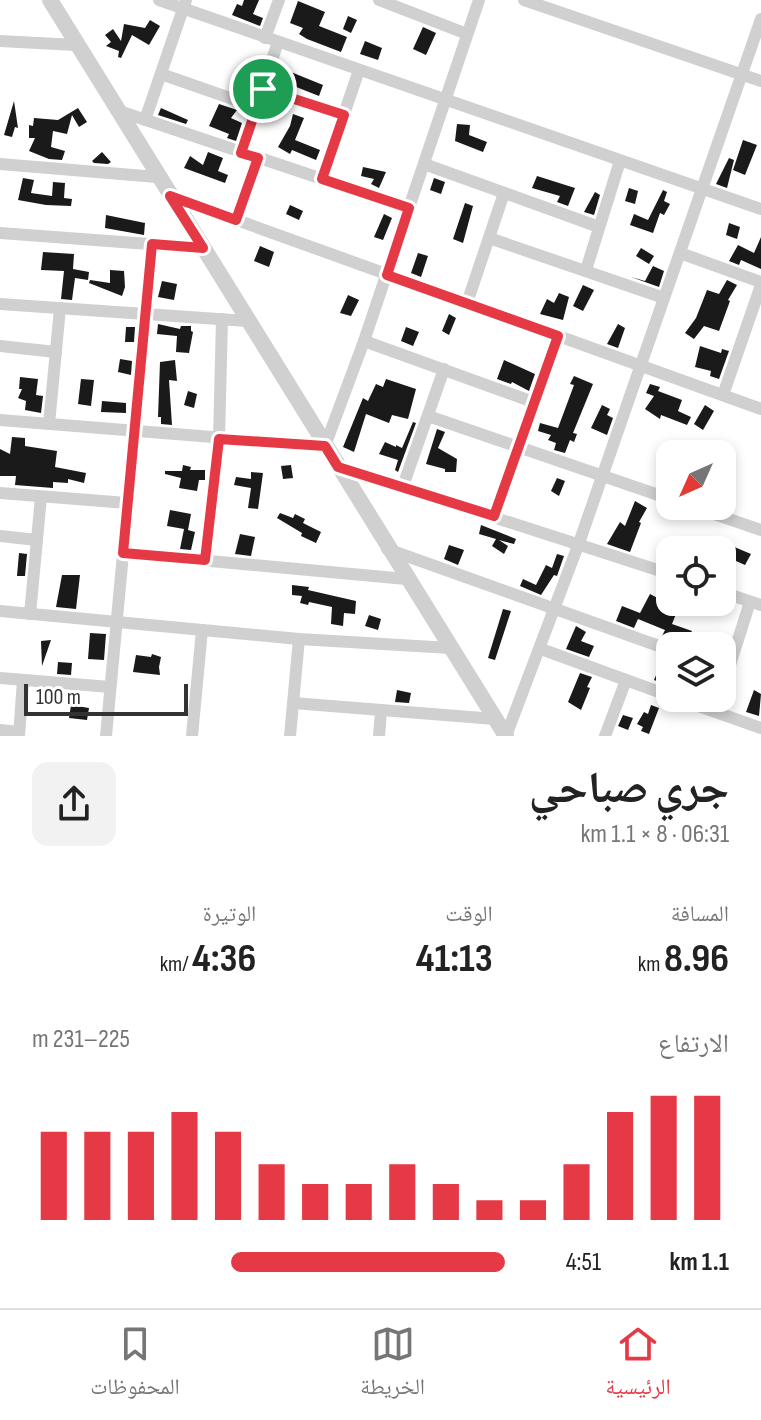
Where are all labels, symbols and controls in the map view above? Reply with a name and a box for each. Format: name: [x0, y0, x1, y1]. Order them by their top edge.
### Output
pin: [229, 55, 297, 123]
icon: arrive: [241, 67, 285, 111]
north arrow: [656, 440, 736, 520]
map controls: [656, 440, 736, 712]
button: locate: [656, 536, 736, 616]
button: layers: [656, 632, 736, 712]
scale bar: [24, 680, 188, 716]
text: 100 m: [36, 684, 81, 711]
button: share: [32, 762, 116, 846]
text: جري صباحي: [529, 762, 729, 815]
text: 06:31 · 8 × 1.1 km: [580, 819, 729, 850]
text: الوتيرة: [203, 901, 256, 928]
text: الوقت: [445, 901, 493, 928]
text: المسافة: [671, 901, 729, 928]
text: 4:36: [192, 935, 256, 983]
text: 41:13: [416, 935, 493, 983]
text: 8.96: [664, 935, 729, 983]
text: /km: [160, 951, 192, 978]
text: km: [638, 951, 664, 978]
text: 225–231 m: [32, 1024, 130, 1055]
text: الارتفاع: [658, 1029, 729, 1060]
text: 4:51: [566, 1247, 601, 1278]
text: 1.1 km: [670, 1247, 729, 1278]
tab: المحفوظات: [90, 1322, 180, 1408]
tab: الخريطة: [360, 1322, 425, 1408]
tab: الرئيسية: [606, 1322, 671, 1408]

